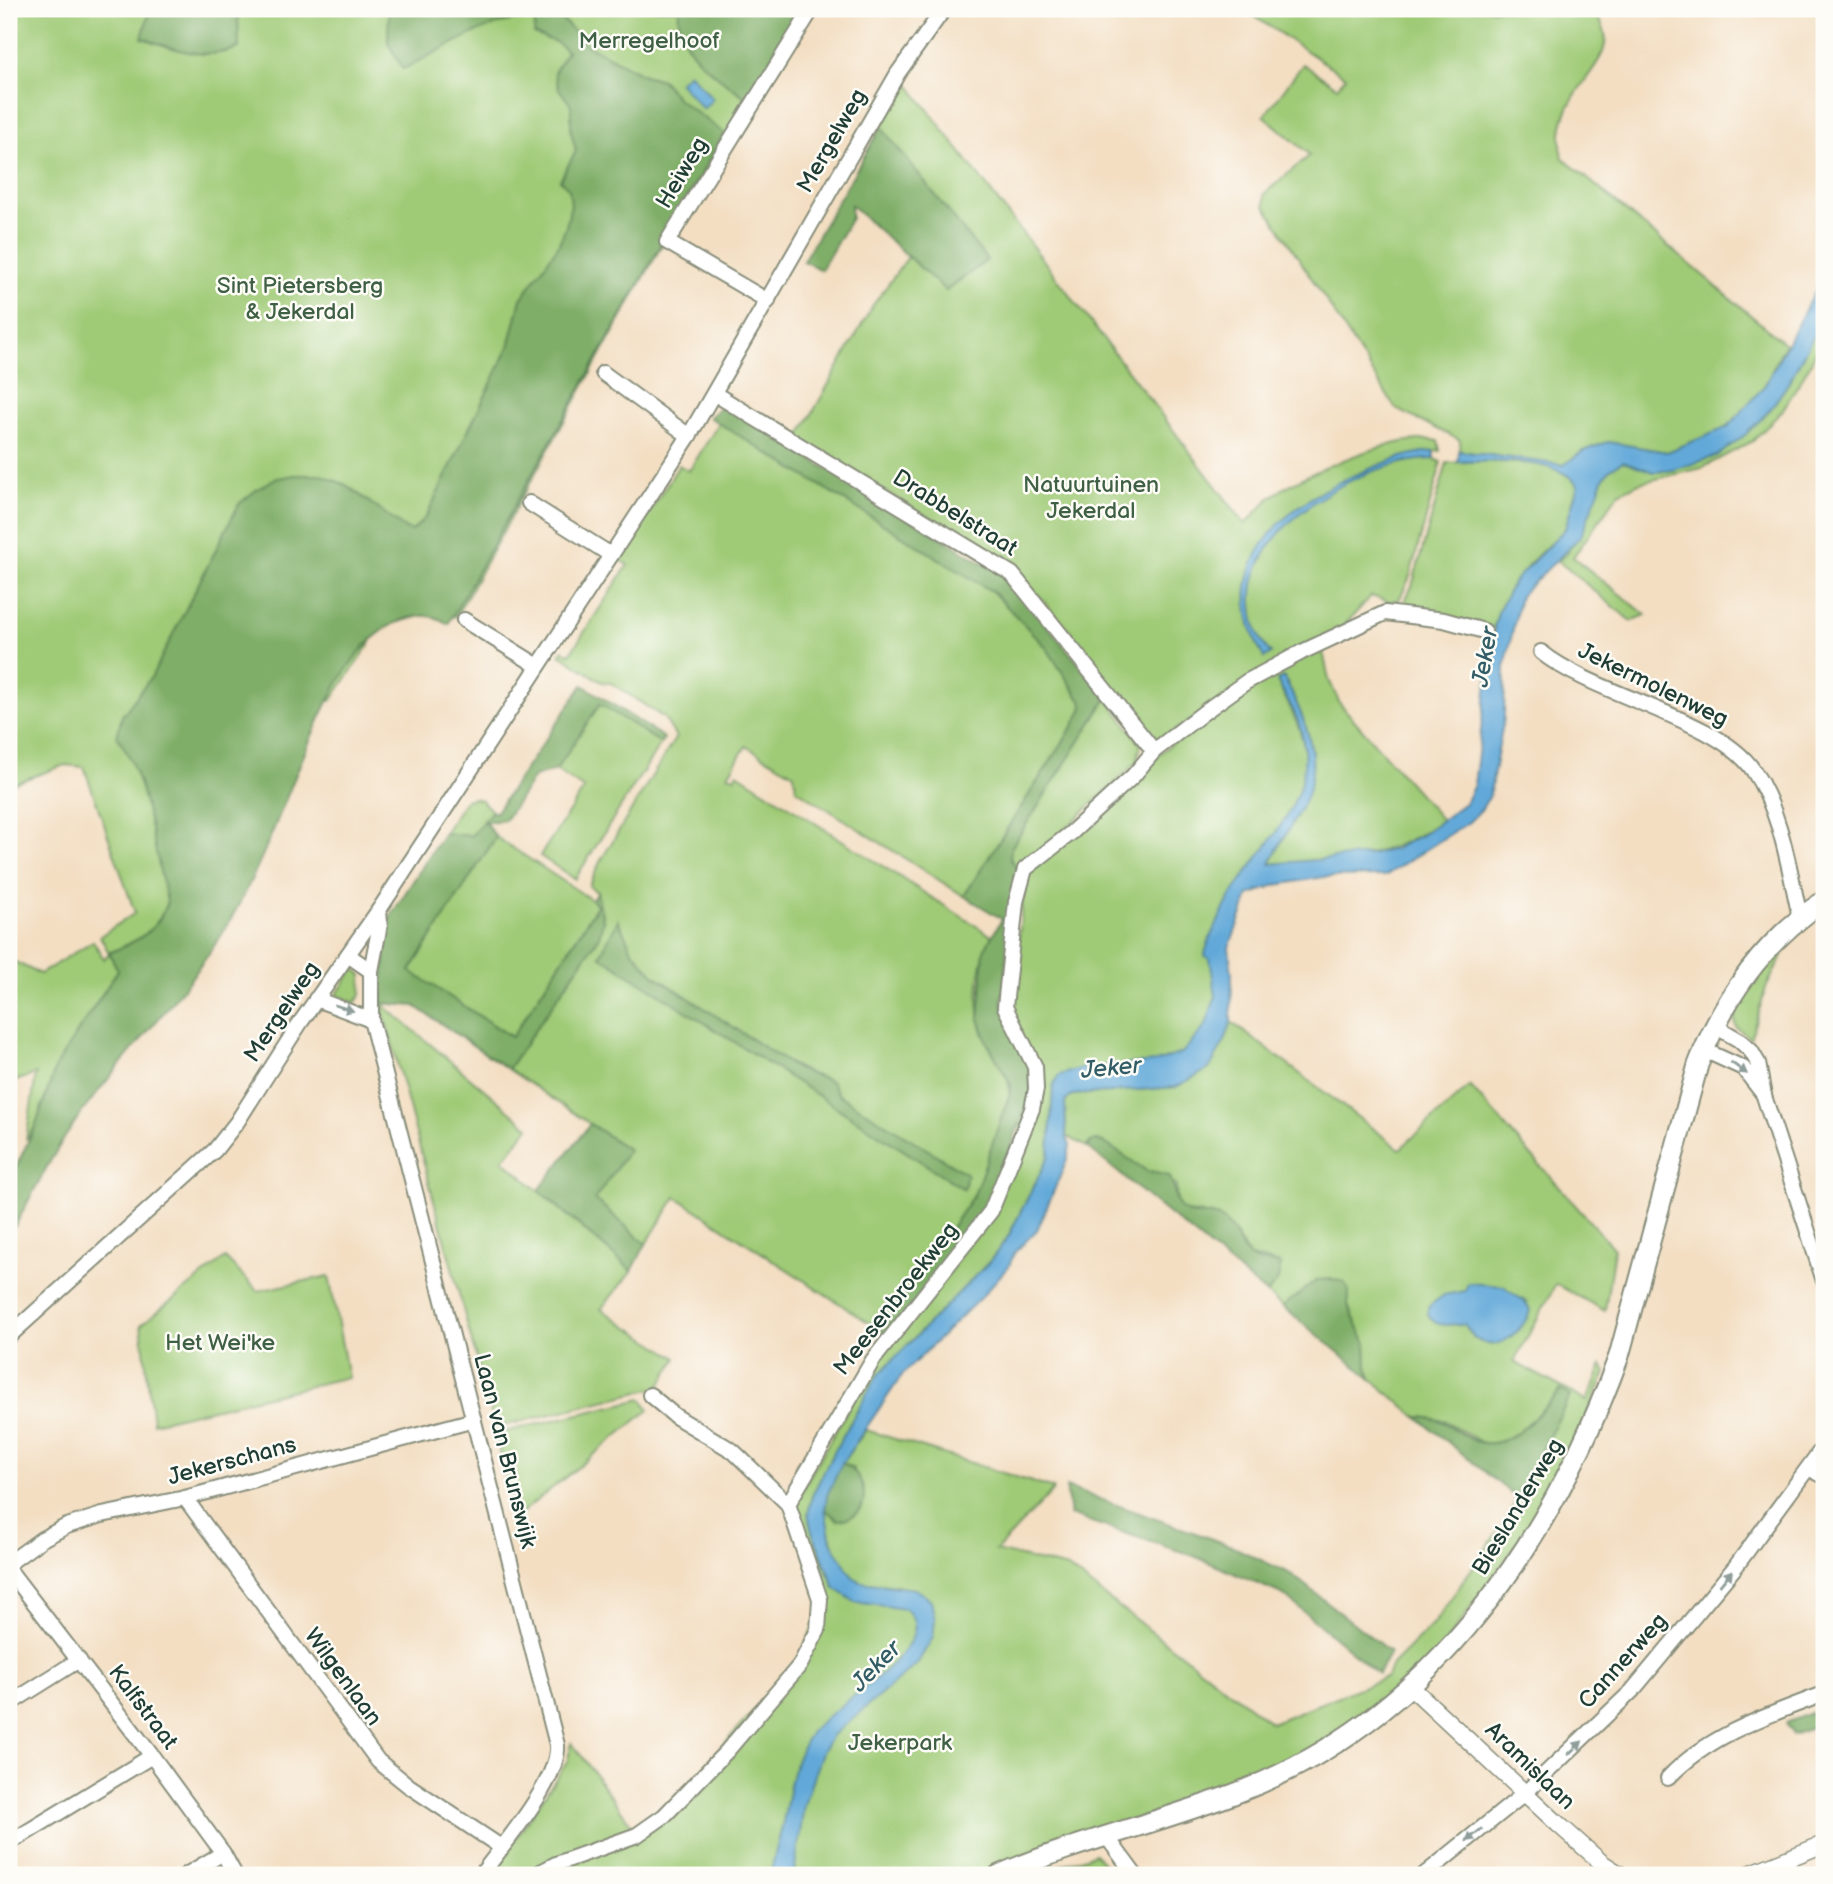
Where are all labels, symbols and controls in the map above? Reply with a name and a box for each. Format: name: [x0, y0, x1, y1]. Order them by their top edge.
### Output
park label: Merregelhoof: [578, 27, 720, 55]
street label: Mergelweg: [791, 84, 873, 198]
street label: Heiweg: [650, 132, 714, 214]
park label: Sint Pietersberg & Jekerdal: [217, 272, 383, 326]
street label: Drabbelstraat: [888, 464, 1022, 562]
park label: Natuurtuinen Jekerdal: [1023, 471, 1159, 525]
water label: Jeker: [1465, 623, 1505, 690]
street label: Jekermolenweg: [1573, 637, 1733, 733]
street label: Mergelweg: [238, 956, 326, 1068]
one-way arrow: [334, 1003, 355, 1014]
water label: Jeker: [1079, 1051, 1144, 1085]
one-way arrow: [1729, 1060, 1747, 1075]
street label: Meesenbroekweg: [828, 1217, 964, 1381]
park label: Het Wei'ke: [165, 1329, 275, 1357]
street label: Laan van Brunswijk: [467, 1351, 543, 1552]
street label: Jekerschans: [165, 1430, 299, 1492]
street label: Bieslanderweg: [1466, 1434, 1570, 1580]
one-way arrow: [1718, 1570, 1733, 1588]
street label: Cannerweg: [1573, 1607, 1673, 1715]
street label: Wilgenlaan: [298, 1623, 388, 1731]
water label: Jeker: [844, 1633, 909, 1698]
street label: Kalfstraat: [102, 1659, 184, 1755]
street label: Aramislaan: [1479, 1716, 1581, 1816]
park label: Jekerpark: [848, 1729, 953, 1757]
one-way arrow: [1566, 1741, 1583, 1757]
one-way arrow: [1466, 1827, 1484, 1842]

